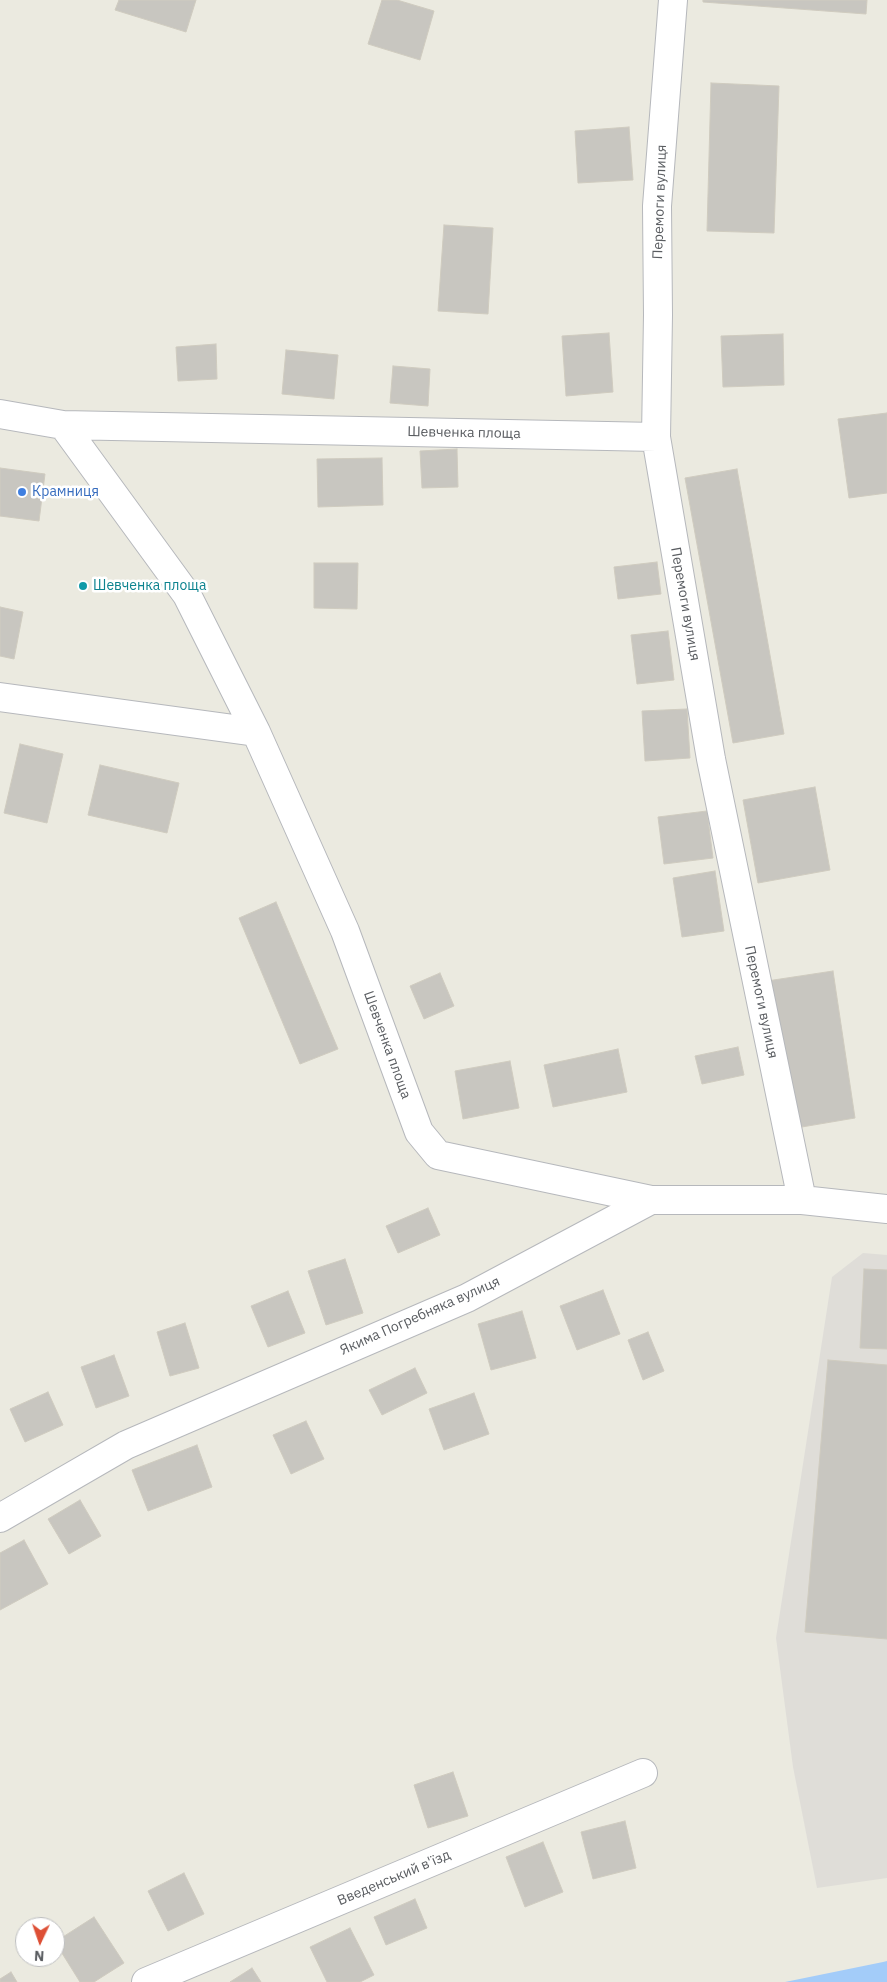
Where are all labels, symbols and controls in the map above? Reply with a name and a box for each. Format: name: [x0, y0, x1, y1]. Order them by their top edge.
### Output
street label: Перемоги вулиця: [650, 144, 670, 260]
street label: Шевченка площа: [407, 424, 521, 442]
place label: Крамниця: [32, 484, 99, 500]
marker: Крамниця: [16, 486, 28, 498]
street label: Перемоги вулиця: [667, 546, 703, 662]
place label: Шевченка площа: [93, 578, 206, 594]
marker: Шевченка площа: [77, 580, 89, 592]
street label: Перемоги вулиця: [741, 944, 781, 1060]
street label: Шевченка площа: [360, 989, 414, 1101]
street label: Якима Погребняка вулиця: [337, 1273, 503, 1359]
street label: Введенський в'їзд: [335, 1847, 453, 1909]
north arrow: [15, 1917, 65, 1967]
text: N: [34, 1947, 45, 1965]

